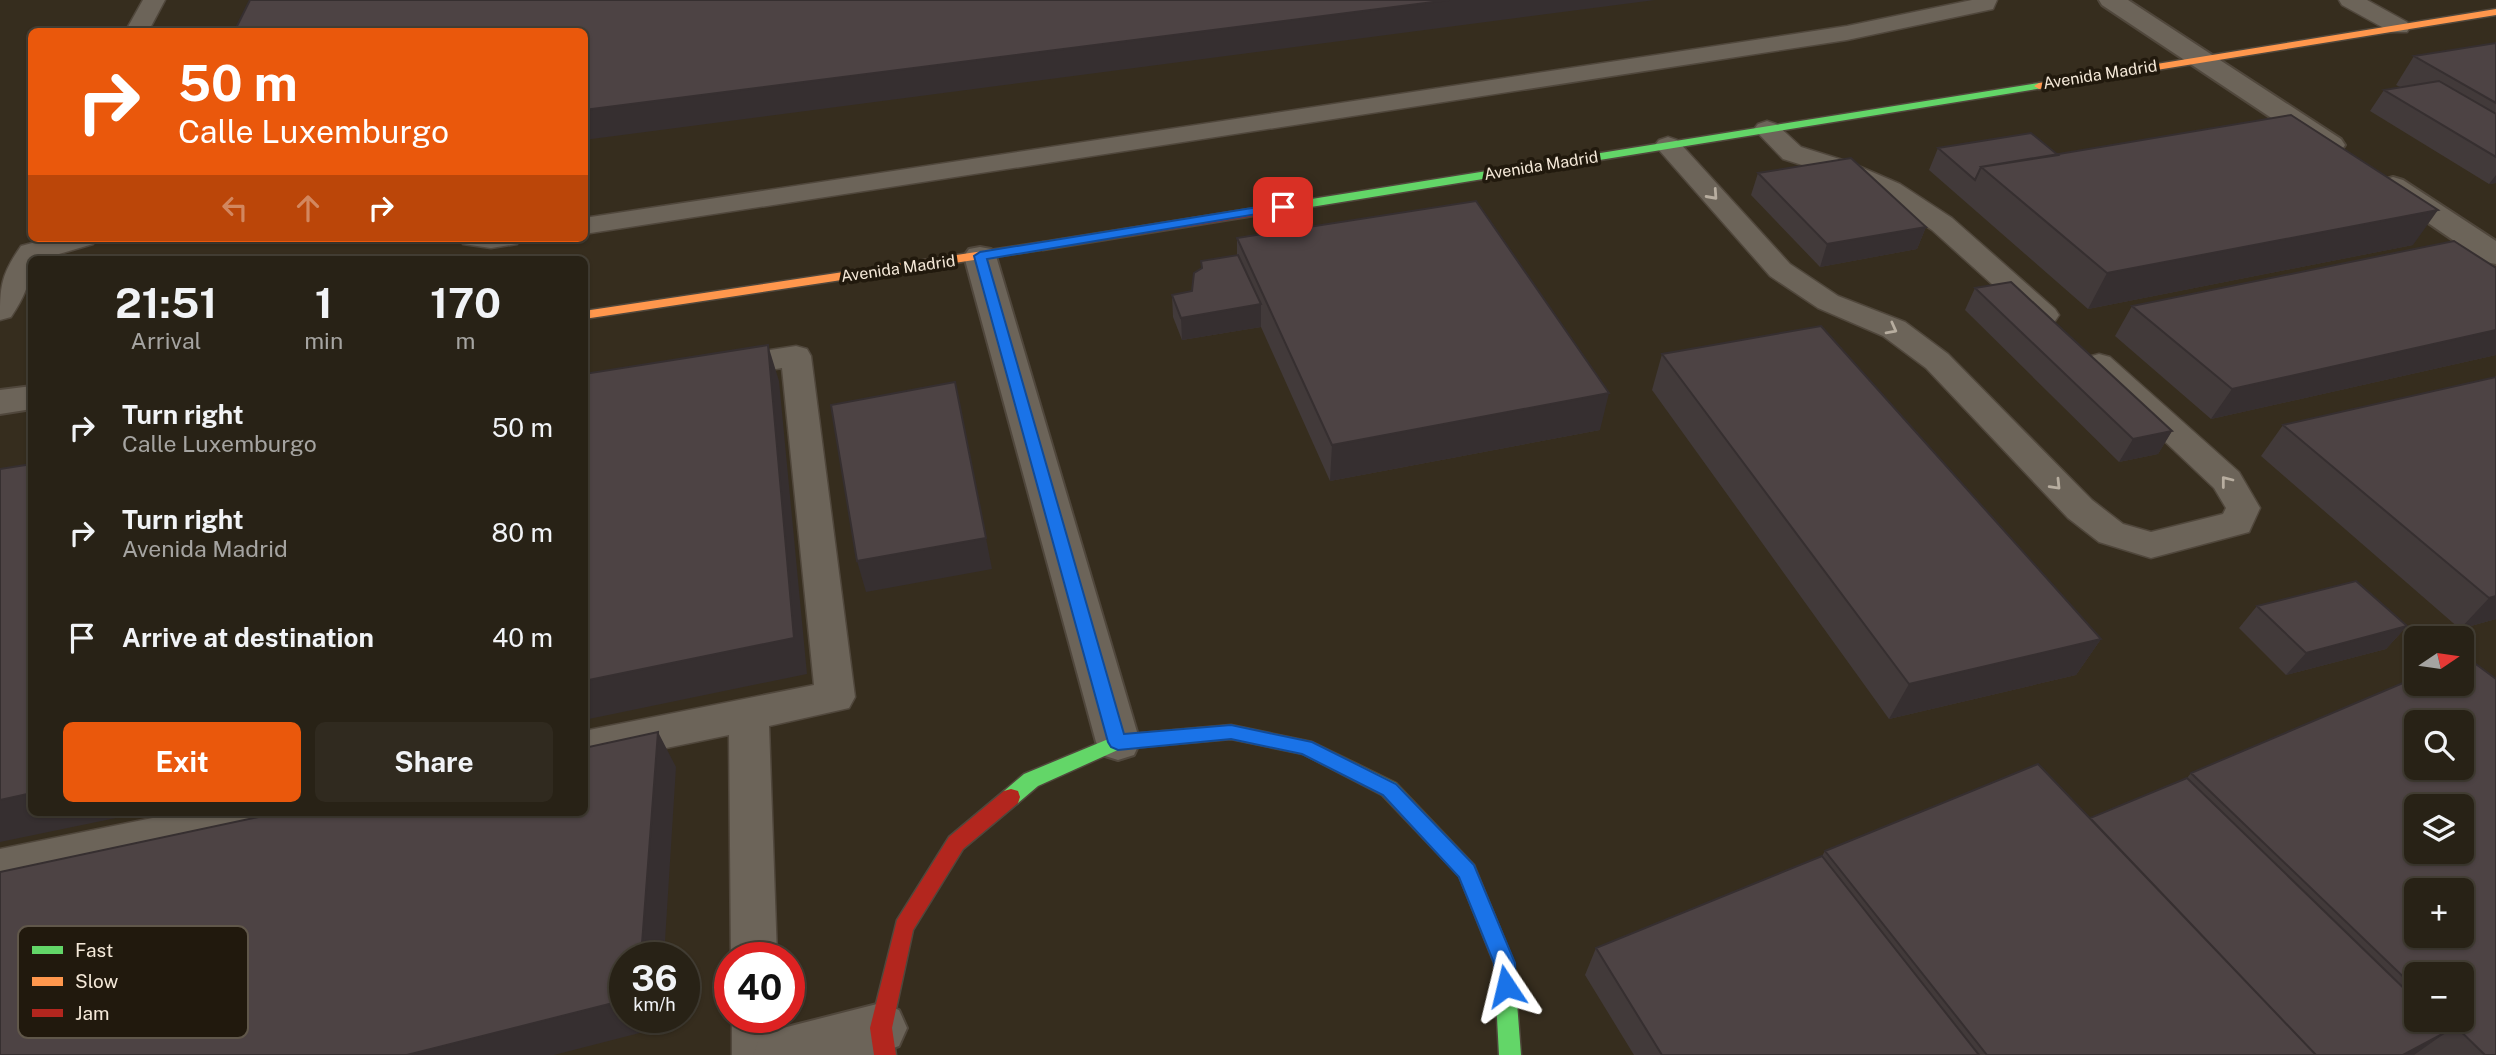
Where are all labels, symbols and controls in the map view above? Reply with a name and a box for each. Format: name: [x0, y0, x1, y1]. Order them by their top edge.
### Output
text: 50 m: [178, 54, 298, 112]
icon: right: [63, 56, 154, 147]
street label: Avenida Madrid: [2042, 56, 2158, 93]
text: Calle Luxemburgo: [178, 113, 449, 150]
street label: Avenida Madrid: [1483, 147, 1599, 184]
pin: [1253, 177, 1313, 237]
one-way arrow: [1705, 187, 1717, 200]
icon: arrive: [1264, 188, 1302, 226]
icon: left: [216, 189, 254, 227]
icon: ahead: [289, 189, 327, 227]
icon: right: [362, 189, 400, 227]
street label: Avenida Madrid: [840, 251, 956, 286]
text: 21:51: [115, 278, 217, 327]
text: 1: [315, 278, 333, 327]
text: 170: [430, 278, 501, 327]
one-way arrow: [1885, 321, 1897, 335]
text: Arrival: [131, 327, 202, 354]
text: min: [304, 327, 343, 354]
text: m: [456, 327, 476, 354]
text: Turn right: [122, 399, 244, 430]
icon: right: [63, 409, 101, 447]
text: 50 m: [492, 412, 553, 443]
text: Calle Luxemburgo: [122, 430, 317, 457]
one-way arrow: [2048, 477, 2061, 490]
one-way arrow: [2221, 477, 2234, 489]
text: Turn right: [122, 504, 244, 535]
icon: right: [63, 514, 101, 552]
text: 80 m: [492, 517, 553, 548]
text: Avenida Madrid: [122, 535, 288, 562]
icon: arrive: [63, 619, 101, 657]
text: Arrive at destination: [122, 622, 374, 653]
text: 40 m: [492, 622, 553, 653]
north arrow: [2404, 626, 2474, 696]
map controls: [2404, 626, 2474, 1032]
button: search: [2404, 710, 2474, 780]
button: Exit: [63, 722, 301, 802]
button: Share: [315, 722, 553, 802]
button: layers: [2404, 794, 2474, 864]
button: +: [2404, 878, 2474, 948]
legend: [18, 926, 248, 1038]
text: Fast: [75, 939, 113, 961]
speed limit sign: 40: [714, 942, 805, 1033]
position arrow: [1469, 949, 1543, 1023]
text: 36: [631, 958, 678, 999]
button: −: [2404, 962, 2474, 1032]
text: Slow: [75, 970, 119, 992]
text: km/h: [633, 994, 676, 1015]
text: Jam: [75, 1002, 109, 1024]

